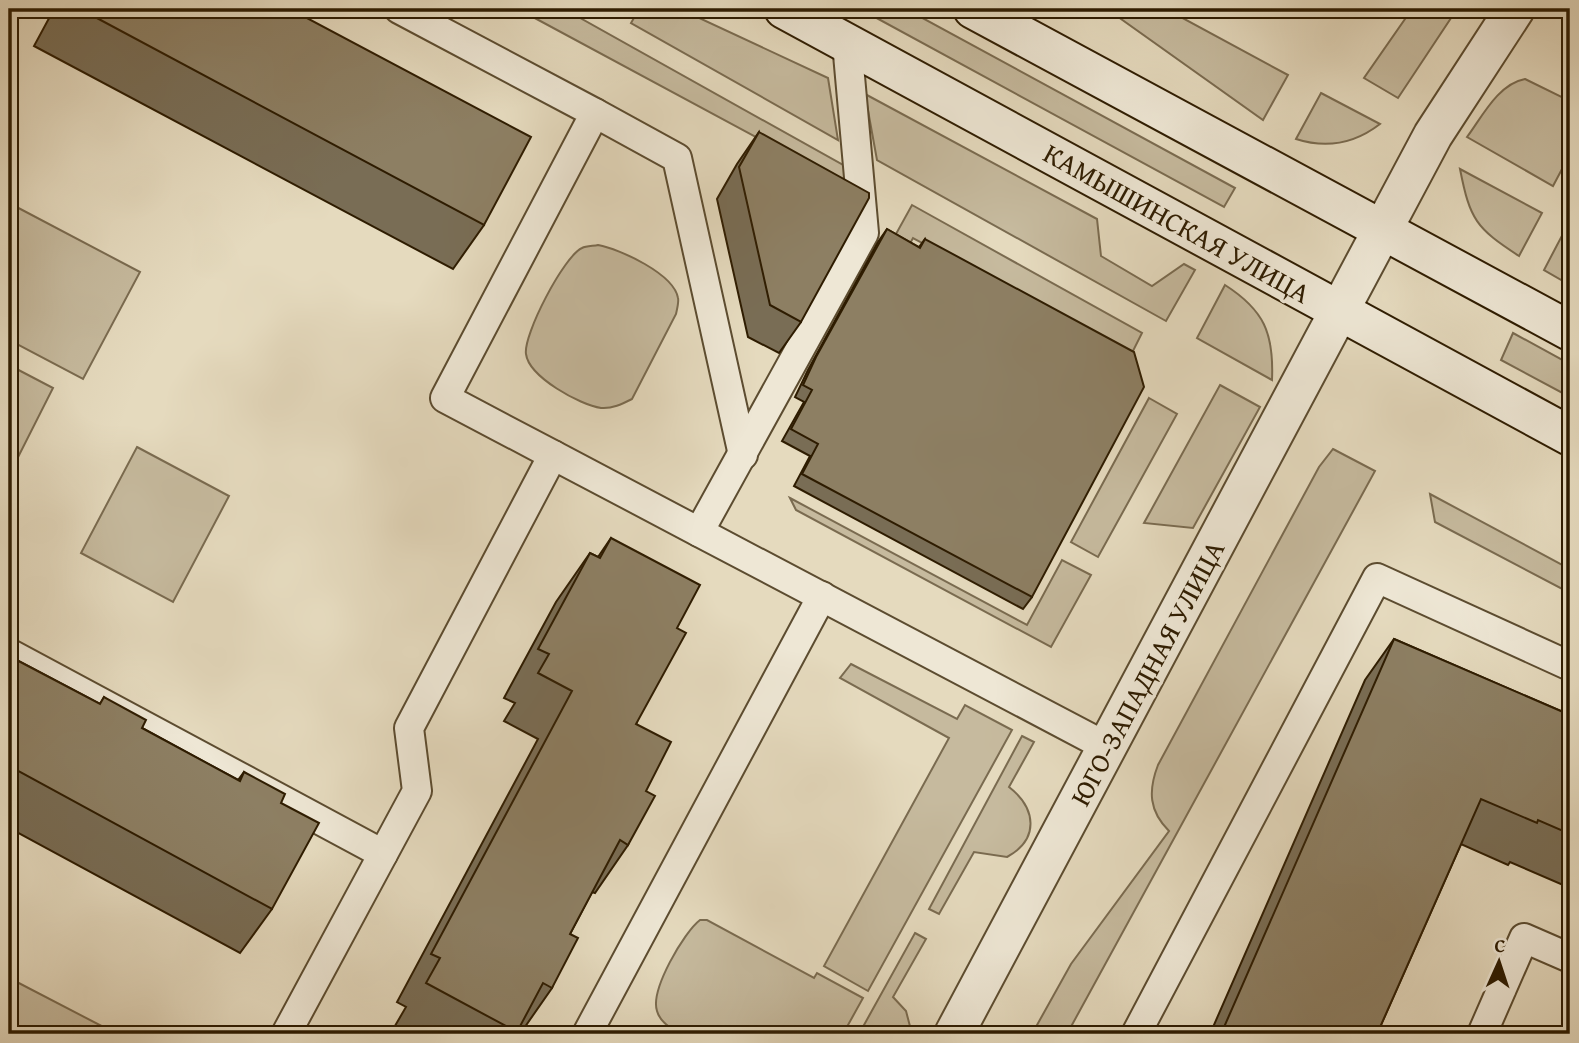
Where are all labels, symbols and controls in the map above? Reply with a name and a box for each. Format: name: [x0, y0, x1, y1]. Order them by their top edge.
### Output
street label: КАМЫШИНСКАЯ УЛИЦА: [1036, 132, 1318, 313]
street label: ЮГО-ЗАПАДНАЯ УЛИЦА: [1059, 533, 1234, 813]
north arrow: [1464, 928, 1534, 998]
text: С: [1494, 931, 1506, 959]

